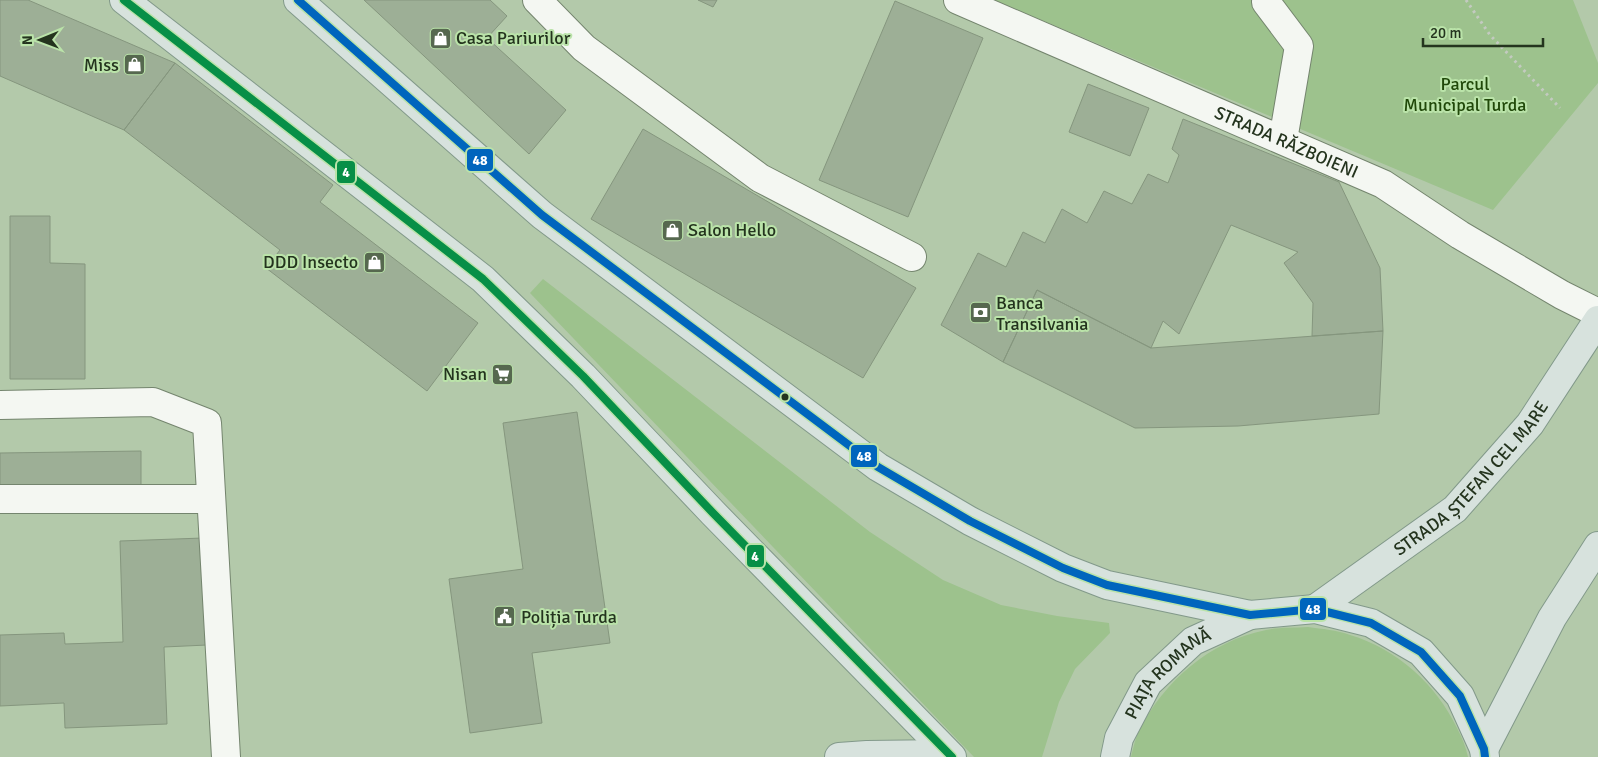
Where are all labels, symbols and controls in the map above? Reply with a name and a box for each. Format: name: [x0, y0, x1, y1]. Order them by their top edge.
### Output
north arrow: [15, 15, 65, 65]
scale bar: [1423, 15, 1543, 47]
text: 20 m: [1430, 24, 1461, 42]
shop icon: Casa Pariurilor: [428, 26, 452, 50]
place label: Casa Pariurilor: [456, 27, 571, 49]
text: N: [19, 35, 36, 45]
shop icon: Miss: [123, 53, 147, 77]
place label: Miss: [84, 54, 119, 76]
park label: Parcul Municipal Turda: [1404, 73, 1526, 116]
street label: STRADA RĂZBOIENI: [1211, 101, 1362, 183]
line badge: 48: [466, 148, 494, 172]
text: 48: [472, 152, 488, 169]
line badge: 4: [336, 160, 356, 184]
text: 4: [342, 164, 350, 181]
shop icon: Salon Hello: [660, 218, 684, 242]
place label: Salon Hello: [688, 219, 776, 241]
shop icon: DDD Insecto: [362, 250, 386, 274]
place label: DDD Insecto: [263, 251, 358, 273]
place label: Banca Transilvania: [996, 292, 1088, 335]
bank icon: Banca Transilvania: [968, 301, 992, 325]
supermarket icon: Nisan: [491, 362, 515, 386]
place label: Nisan: [443, 363, 487, 385]
unlabelled marker: [780, 392, 790, 402]
street label: STRADA ȘTEFAN CEL MARE: [1389, 397, 1553, 560]
line badge: 48: [850, 444, 878, 468]
text: 48: [856, 448, 872, 465]
line badge: 4: [746, 544, 765, 568]
text: 4: [751, 548, 759, 565]
line badge: 48: [1299, 597, 1327, 621]
text: 48: [1305, 601, 1321, 618]
public building icon: Poliția Turda: [493, 605, 517, 629]
place label: Poliția Turda: [521, 606, 617, 628]
street label: PIAȚA ROMANĂ: [1120, 623, 1214, 723]

